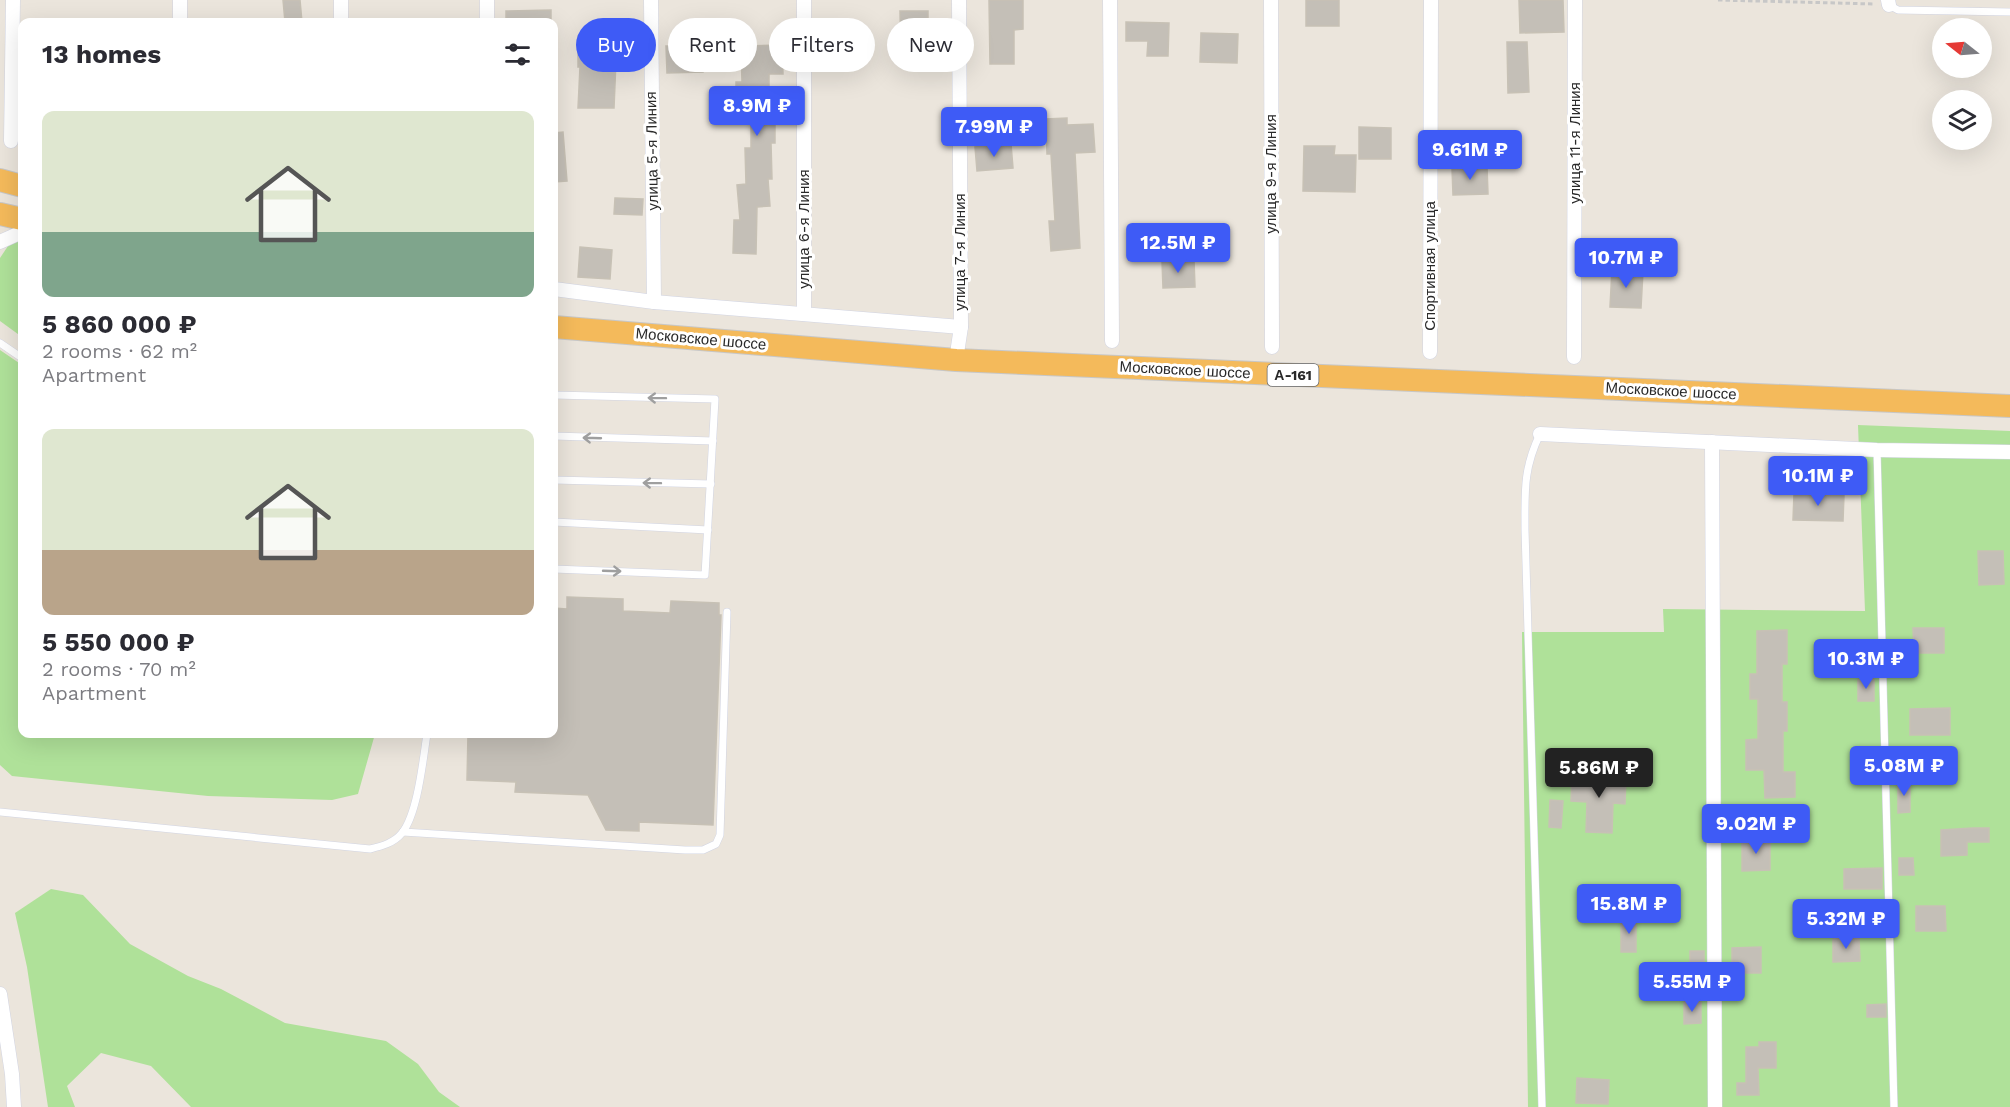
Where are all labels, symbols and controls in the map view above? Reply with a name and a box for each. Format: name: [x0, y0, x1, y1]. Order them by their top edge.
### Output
chip: Buy: [576, 18, 656, 72]
chip: Rent: [668, 18, 757, 72]
chip: Filters: [769, 18, 875, 72]
chip: New: [887, 18, 974, 72]
north arrow: [1932, 18, 1992, 78]
map controls: [1932, 18, 1992, 150]
icon: filters: [501, 38, 534, 71]
text: 13 homes: [42, 39, 161, 69]
street label: улица 11-я Линия: [1566, 82, 1584, 204]
pin: 8.9M ₽: [708, 86, 806, 137]
button: layers: [1932, 90, 1992, 150]
street label: улица 5-я Линия: [642, 91, 662, 211]
text: 8.9M ₽: [723, 93, 791, 117]
pin: 7.99M ₽: [939, 107, 1049, 158]
text: 7.99M ₽: [955, 114, 1033, 138]
street label: улица 9-я Линия: [1262, 114, 1280, 234]
pin: 9.61M ₽: [1415, 130, 1525, 181]
text: 9.61M ₽: [1432, 137, 1508, 161]
icon: home: [234, 150, 342, 258]
street label: улица 6-я Линия: [795, 169, 813, 289]
street label: улица 7-я Линия: [951, 193, 969, 311]
street label: Спортивная улица: [1421, 201, 1439, 331]
pin: 12.5M ₽: [1123, 223, 1233, 274]
text: 12.5M ₽: [1140, 230, 1216, 254]
pin: 10.7M ₽: [1571, 238, 1681, 289]
text: 10.7M ₽: [1589, 245, 1663, 269]
text: 5 860 000 ₽: [42, 309, 197, 339]
street label: Московское шоссе: [635, 324, 767, 354]
text: 2 rooms · 62 m²: [42, 339, 197, 363]
street label: Московское шоссе: [1119, 358, 1251, 382]
text: Apartment: [42, 363, 146, 387]
road number: А-161: [1268, 364, 1318, 386]
street label: Московское шоссе: [1605, 379, 1737, 403]
one-way arrow: [647, 392, 667, 403]
one-way arrow: [582, 432, 602, 443]
pin: 10.1M ₽: [1763, 456, 1873, 507]
text: 10.1M ₽: [1782, 463, 1854, 487]
icon: home: [234, 468, 342, 576]
one-way arrow: [643, 477, 663, 489]
one-way arrow: [601, 565, 621, 577]
text: 5 550 000 ₽: [42, 627, 195, 657]
pin: 10.3M ₽: [1811, 639, 1921, 690]
text: 10.3M ₽: [1828, 646, 1904, 670]
text: 2 rooms · 70 m²: [42, 657, 196, 681]
text: Apartment: [42, 681, 146, 705]
pin: 5.08M ₽: [1849, 746, 1959, 797]
pin: 5.86M ₽: [1544, 748, 1654, 799]
text: 5.08M ₽: [1864, 753, 1944, 777]
text: 5.86M ₽: [1559, 755, 1639, 779]
pin: 9.02M ₽: [1701, 804, 1811, 855]
text: 9.02M ₽: [1716, 811, 1796, 835]
pin: 15.8M ₽: [1574, 884, 1684, 935]
text: 15.8M ₽: [1591, 891, 1667, 915]
pin: 5.32M ₽: [1791, 899, 1901, 950]
text: 5.32M ₽: [1807, 906, 1885, 930]
pin: 5.55M ₽: [1637, 962, 1747, 1013]
text: 5.55M ₽: [1653, 969, 1731, 993]

